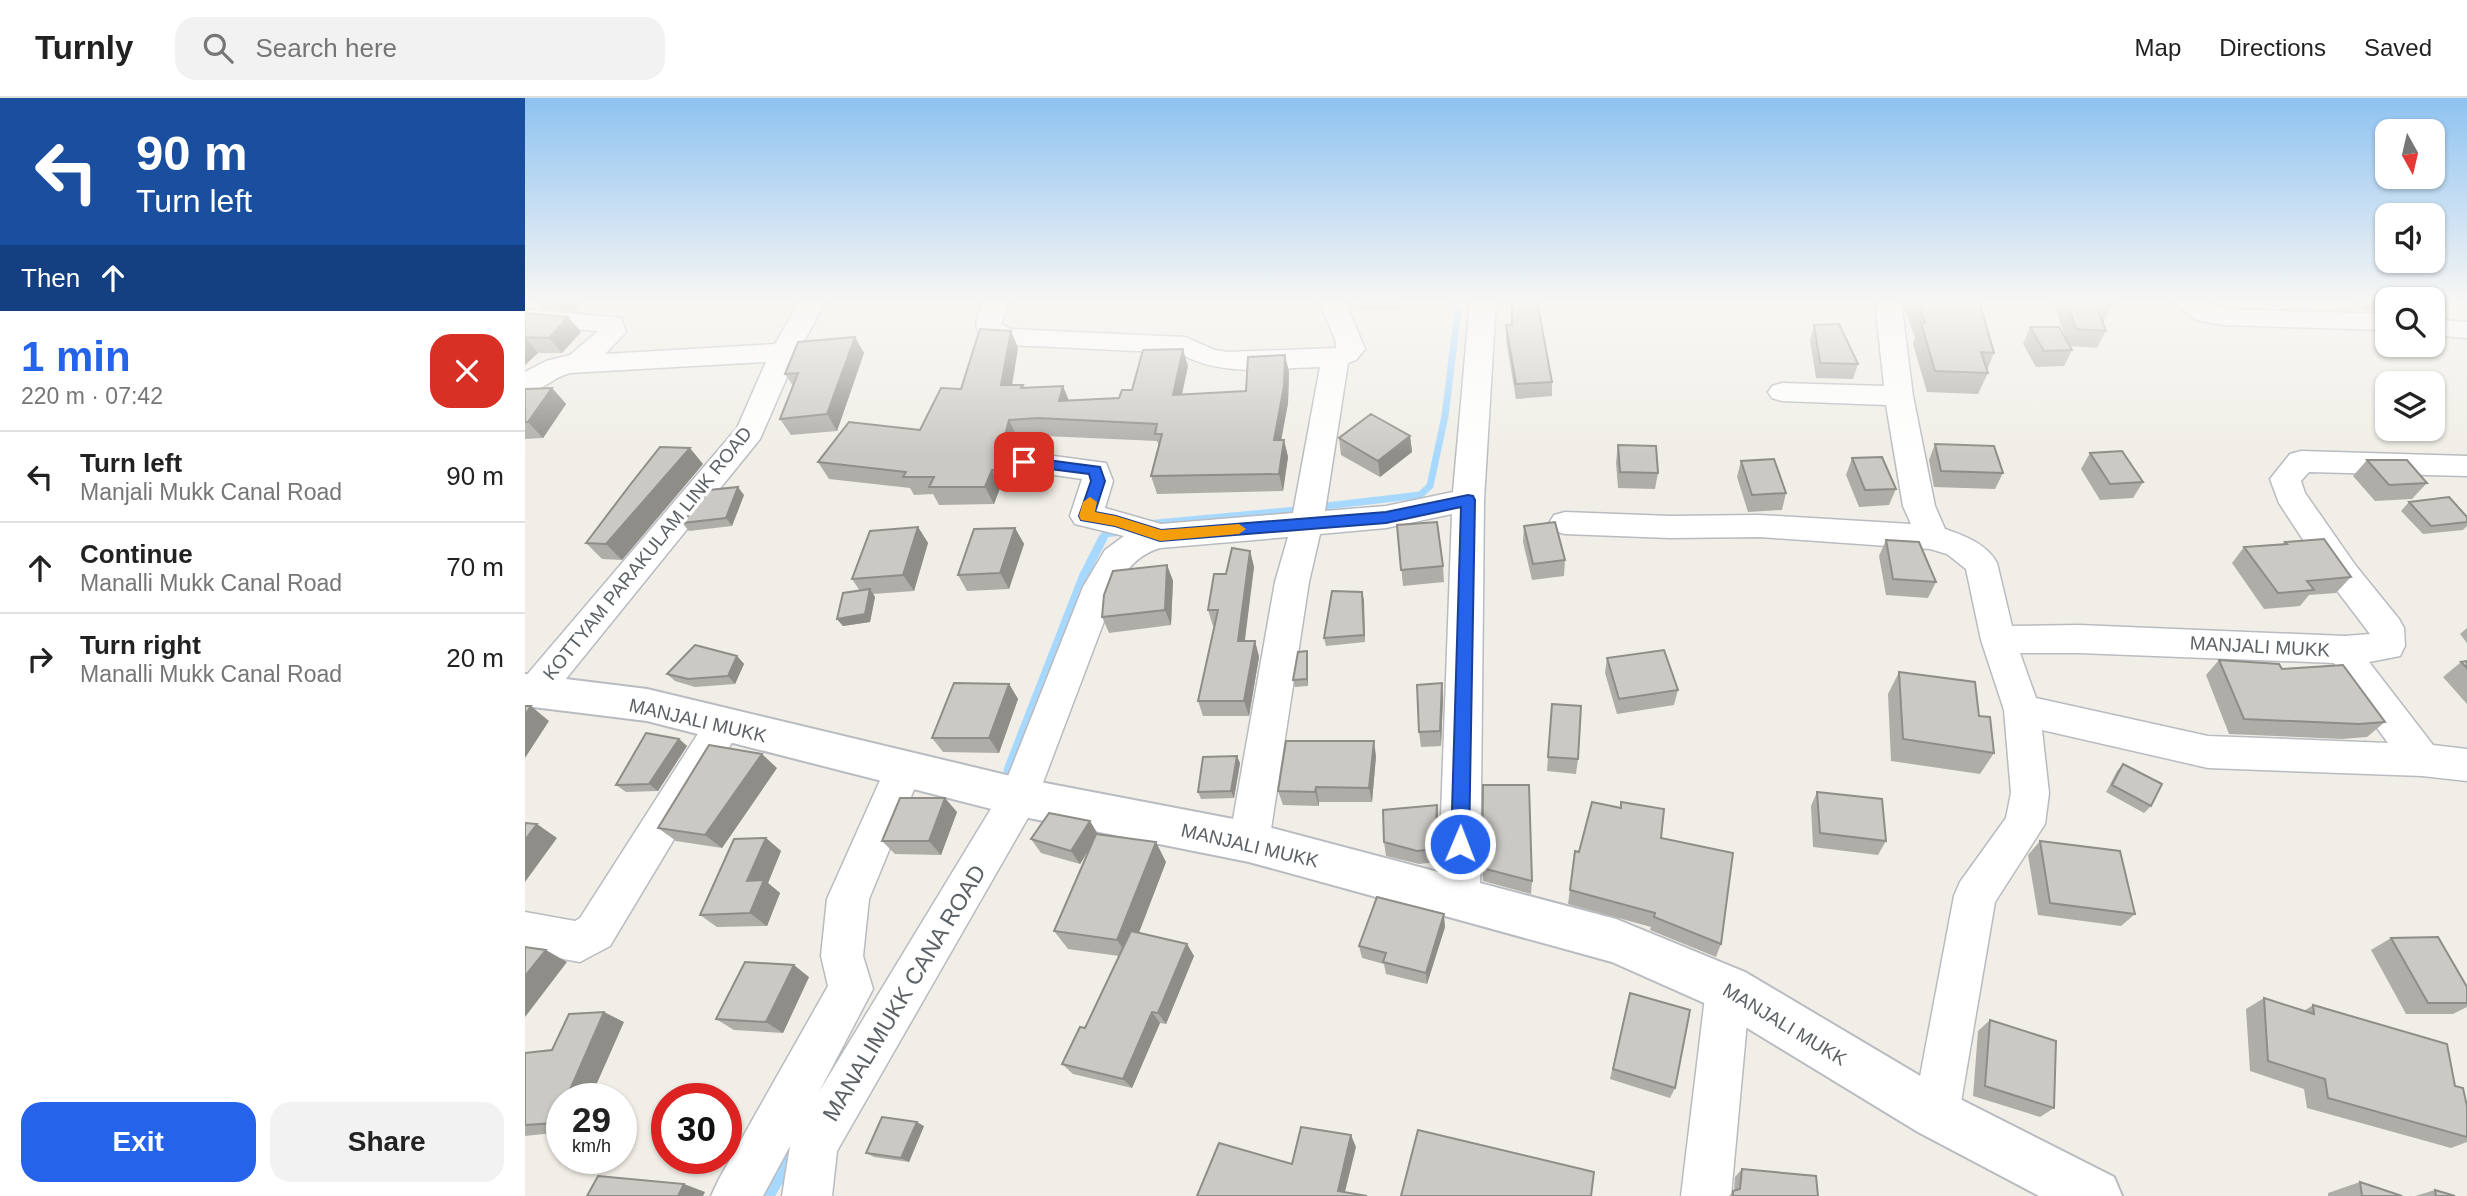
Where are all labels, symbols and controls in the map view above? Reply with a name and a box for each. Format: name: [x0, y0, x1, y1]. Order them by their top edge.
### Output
search box: [175, 17, 665, 80]
text: Turnly: [35, 29, 133, 66]
icon: search: [199, 29, 237, 67]
text: Search here: [255, 33, 397, 63]
text: Map: [2135, 34, 2181, 61]
text: Directions: [2219, 34, 2326, 61]
text: Saved: [2364, 34, 2432, 61]
north arrow: [2375, 119, 2445, 189]
map controls: [2375, 119, 2445, 441]
icon: left: [21, 126, 112, 217]
text: 90 m: [136, 126, 248, 180]
text: Turn left: [136, 183, 252, 219]
button: sound: [2375, 203, 2445, 273]
icon: ahead: [94, 259, 132, 297]
text: Then: [21, 263, 80, 293]
button: search: [2375, 287, 2445, 357]
text: 1 min: [21, 333, 131, 380]
button: close: [430, 334, 504, 408]
button: layers: [2375, 371, 2445, 441]
text: 220 m · 07:42: [21, 383, 163, 409]
street label: KOTTYAM PARAKULAM LINK ROAD: [539, 423, 756, 684]
pin: [994, 432, 1054, 492]
icon: arrive: [1005, 443, 1043, 481]
text: Turn left: [80, 448, 182, 478]
icon: left: [21, 458, 59, 496]
text: 90 m: [446, 461, 504, 491]
text: Manjali Mukk Canal Road: [80, 479, 342, 505]
text: Continue: [80, 539, 193, 569]
icon: ahead: [21, 549, 59, 587]
text: 70 m: [446, 552, 504, 582]
text: Manalli Mukk Canal Road: [80, 570, 342, 596]
text: Turn right: [80, 630, 201, 660]
street label: MANJALI MUKK: [2189, 632, 2331, 661]
icon: right: [21, 640, 59, 678]
text: 20 m: [446, 643, 504, 673]
text: Manalli Mukk Canal Road: [80, 661, 342, 687]
street label: MANJALI MUKK: [627, 694, 769, 747]
position arrow: [1423, 807, 1497, 881]
street label: MANJALI MUKK: [1179, 819, 1321, 872]
street label: MANALIMUKK CANA ROAD: [817, 860, 991, 1126]
street label: MANJALI MUKK: [1719, 979, 1851, 1070]
speed limit sign: 30: [651, 1083, 742, 1174]
text: 29: [572, 1100, 611, 1139]
button: Exit: [21, 1102, 256, 1182]
button: Share: [270, 1102, 504, 1182]
text: km/h: [572, 1136, 611, 1156]

